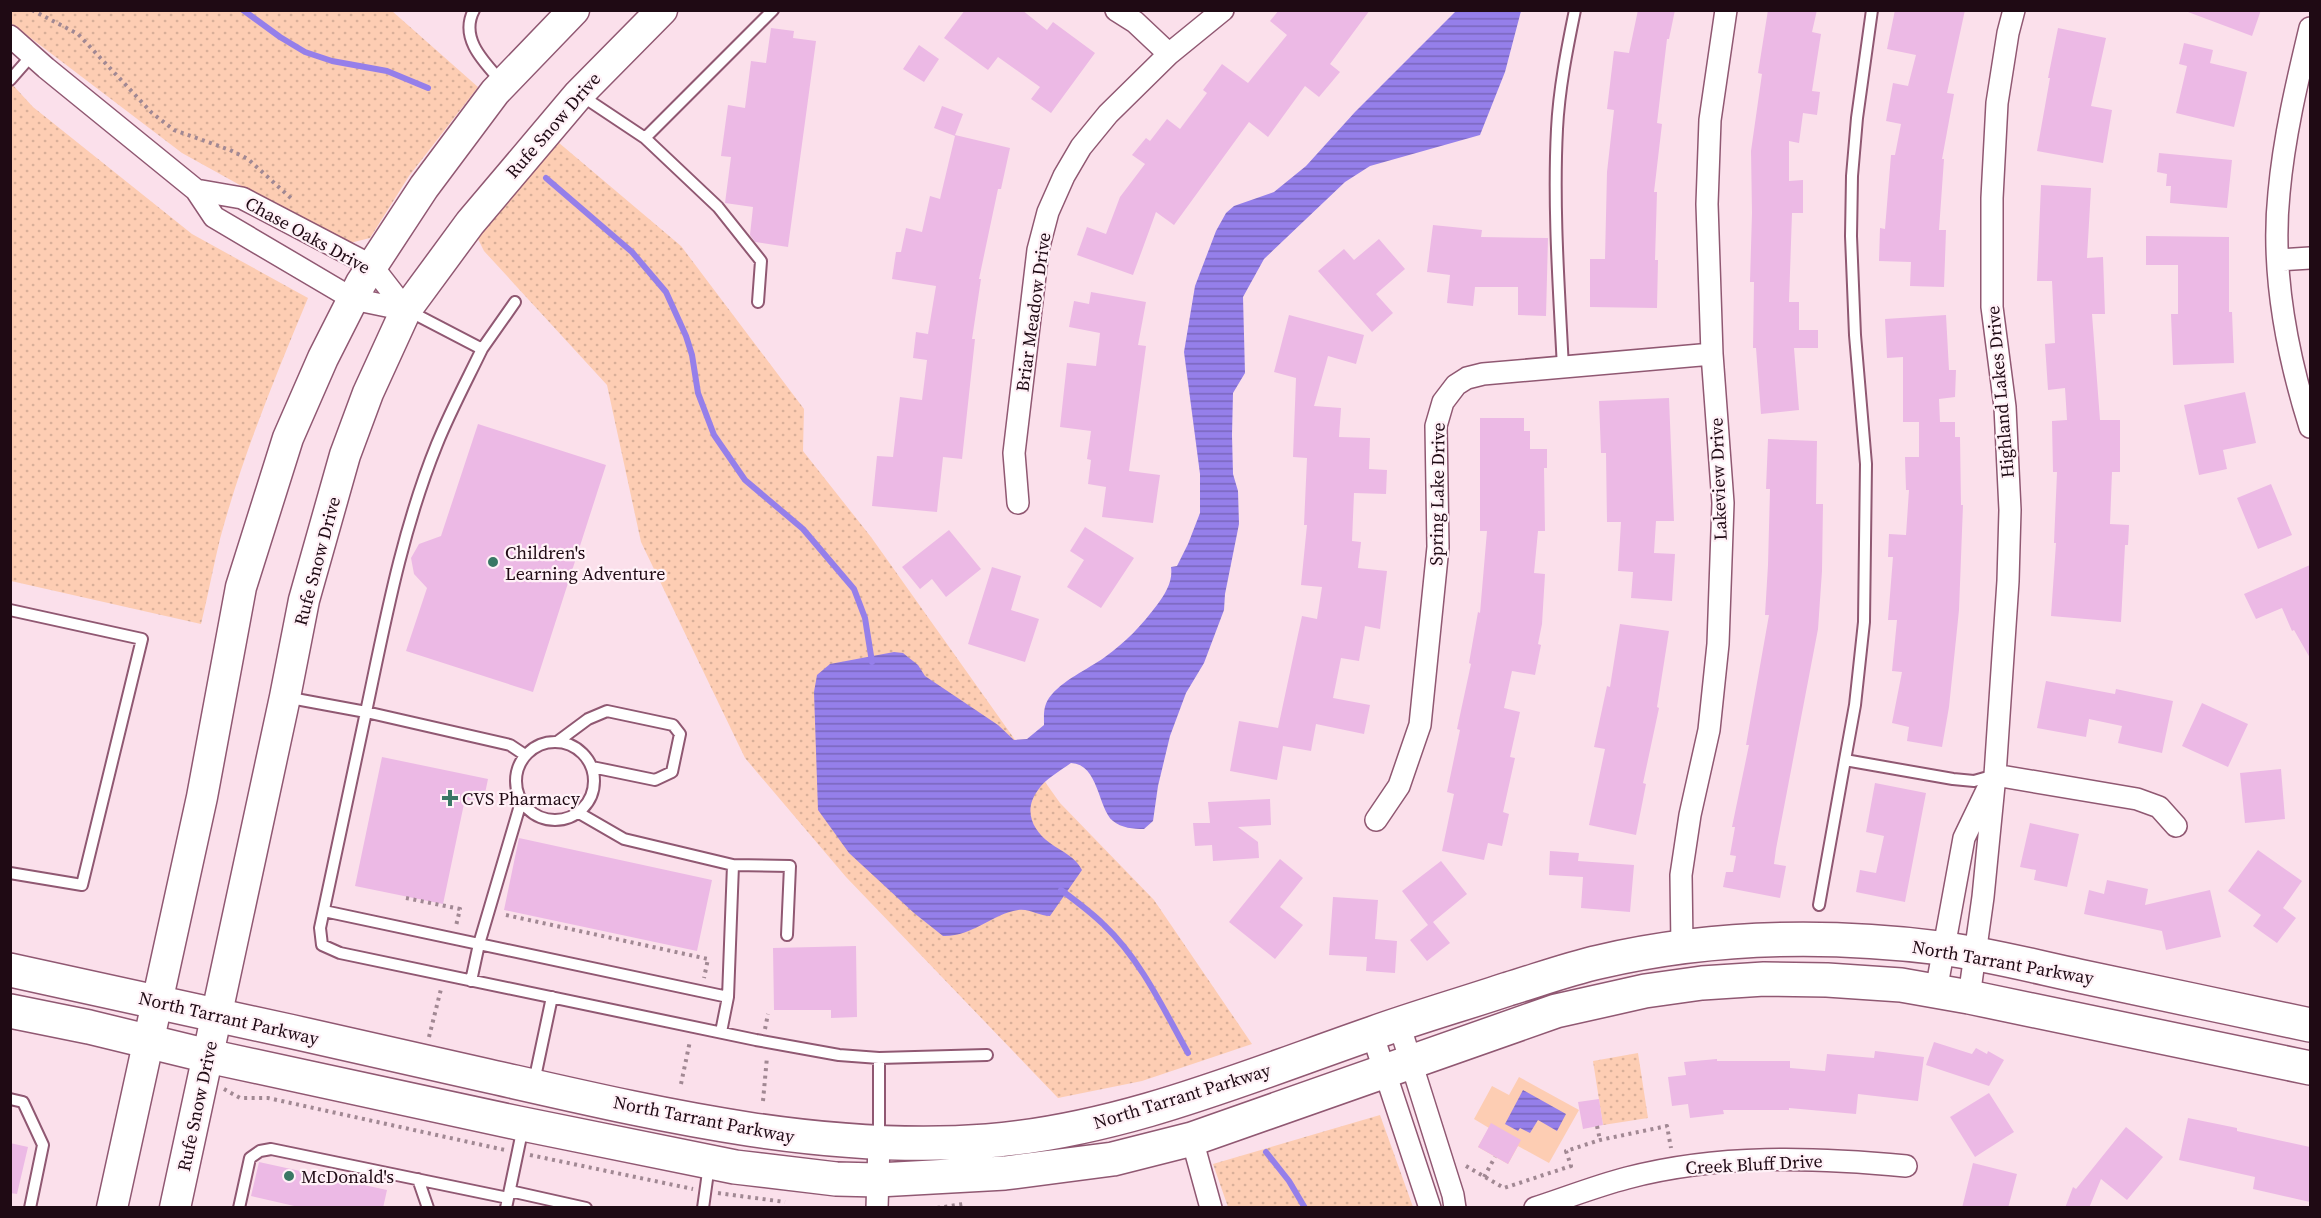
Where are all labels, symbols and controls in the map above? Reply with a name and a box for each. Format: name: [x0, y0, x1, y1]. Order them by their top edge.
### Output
street label: Rufe Snow Drive: [500, 67, 606, 183]
street label: Chase Oaks Drive: [241, 190, 375, 280]
street label: Briar Meadow Drive: [1009, 231, 1057, 393]
street label: Highland Lakes Drive: [1980, 305, 2020, 479]
street label: Lakeview Drive: [1703, 417, 1733, 541]
street label: Spring Lake Drive: [1423, 422, 1451, 566]
street label: Rufe Snow Drive: [288, 494, 346, 628]
place label: Children's Learning Adventure: [505, 540, 665, 586]
marker: Children's Learning Adventure: [486, 555, 500, 569]
place label: CVS Pharmacy: [462, 786, 581, 811]
marker: CVS Pharmacy: [443, 791, 457, 805]
street label: North Tarrant Parkway: [1910, 934, 2097, 990]
street label: North Tarrant Parkway: [136, 985, 322, 1051]
street label: Rufe Snow Drive: [171, 1038, 223, 1174]
street label: North Tarrant Parkway: [1090, 1057, 1274, 1135]
street label: North Tarrant Parkway: [611, 1089, 798, 1149]
street label: Creek Bluff Drive: [1685, 1148, 1823, 1180]
place label: McDonald's: [301, 1164, 394, 1189]
marker: McDonald's: [282, 1169, 296, 1183]

